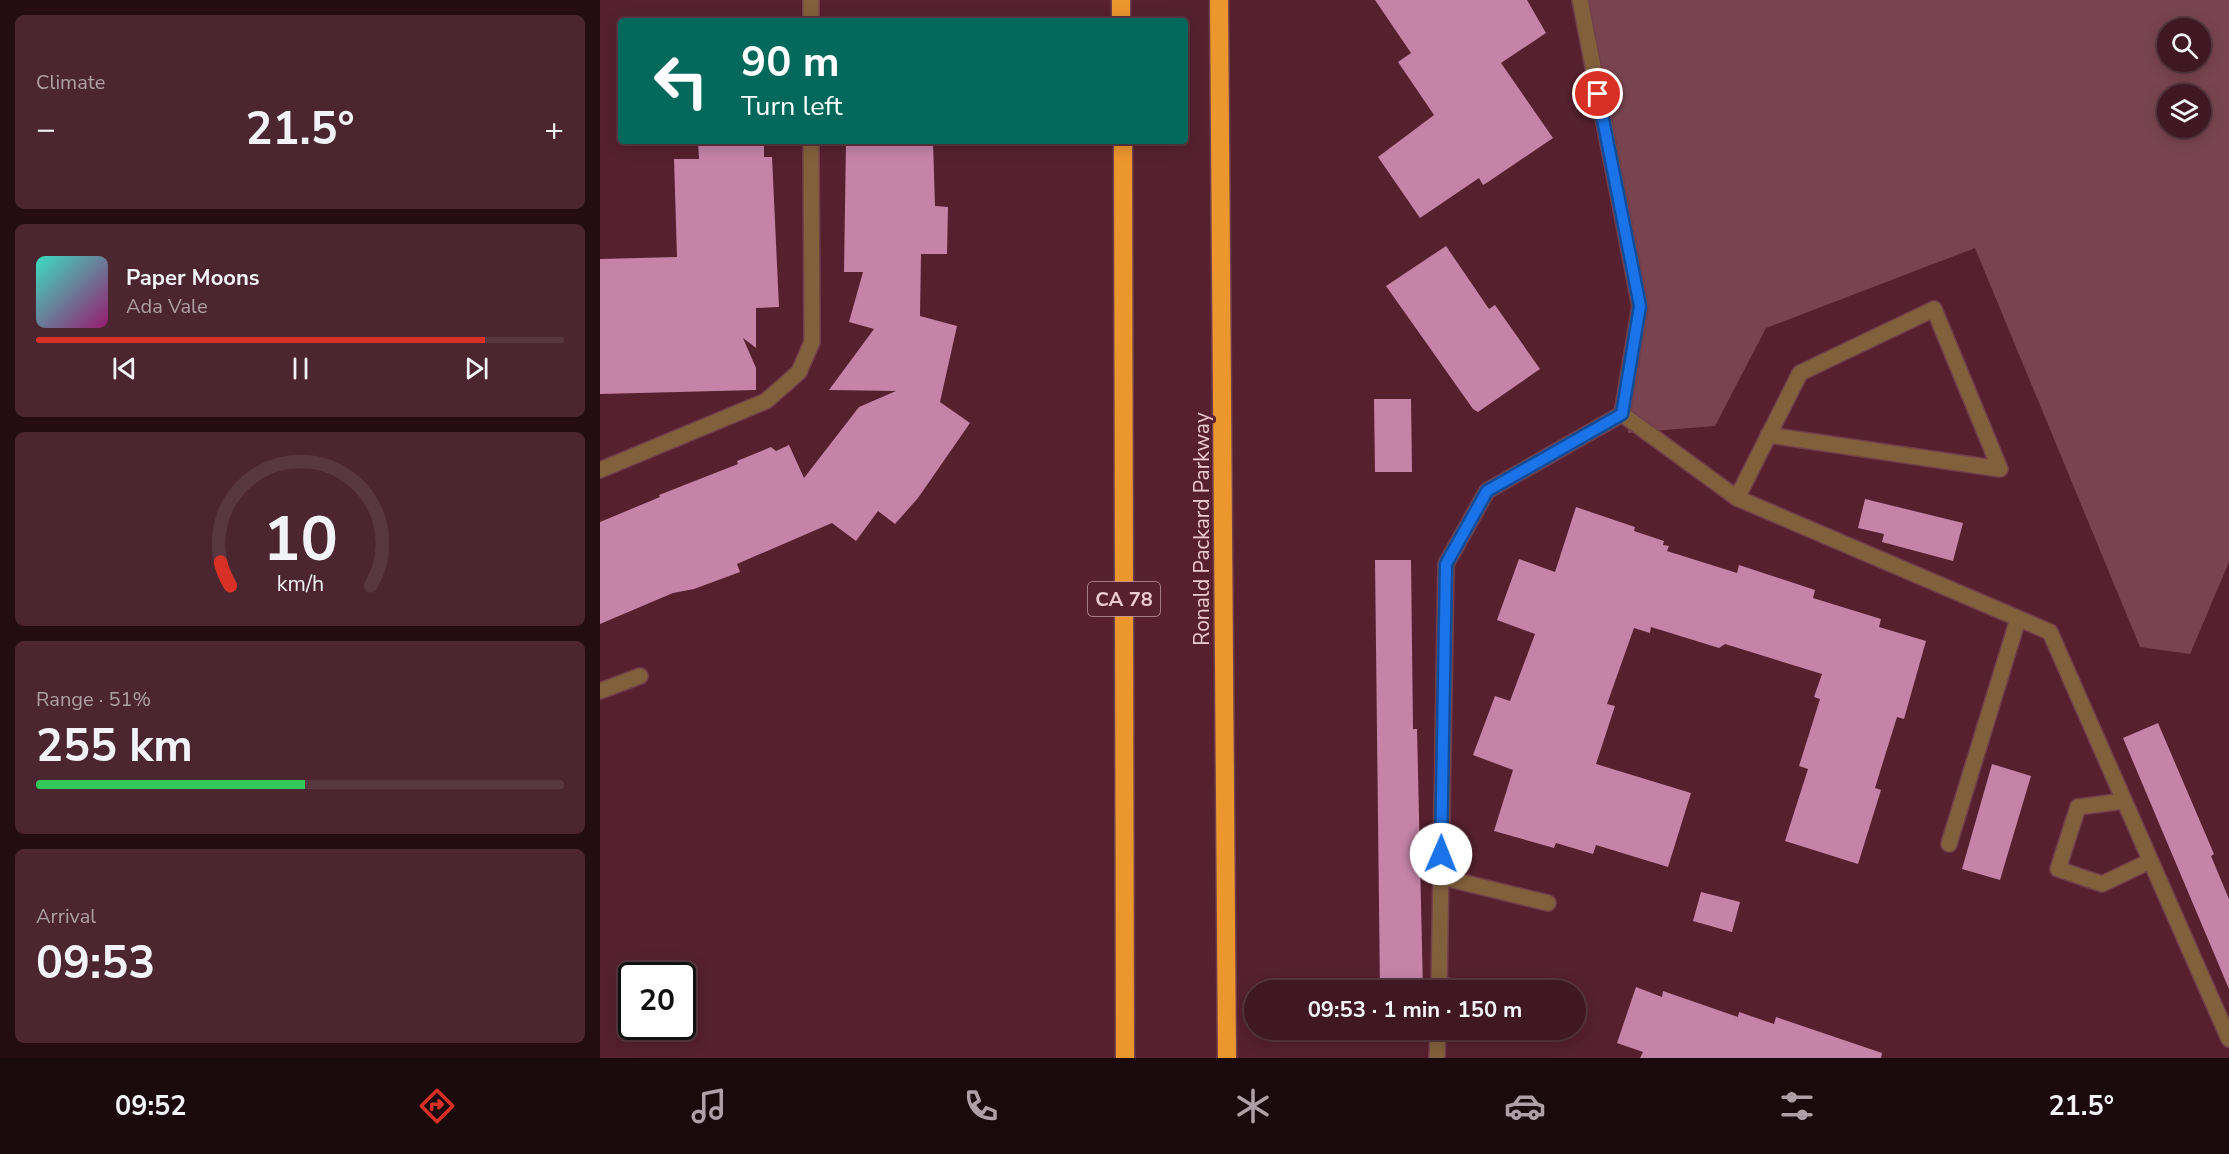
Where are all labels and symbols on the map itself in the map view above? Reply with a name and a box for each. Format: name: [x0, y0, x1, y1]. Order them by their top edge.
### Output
pin: [1572, 68, 1623, 119]
street label: Ronald Packard Parkway: [1188, 412, 1216, 646]
road number: CA 78: [1088, 582, 1160, 616]
position arrow: [1409, 822, 1473, 886]
speed limit sign: 20: [618, 962, 696, 1040]

